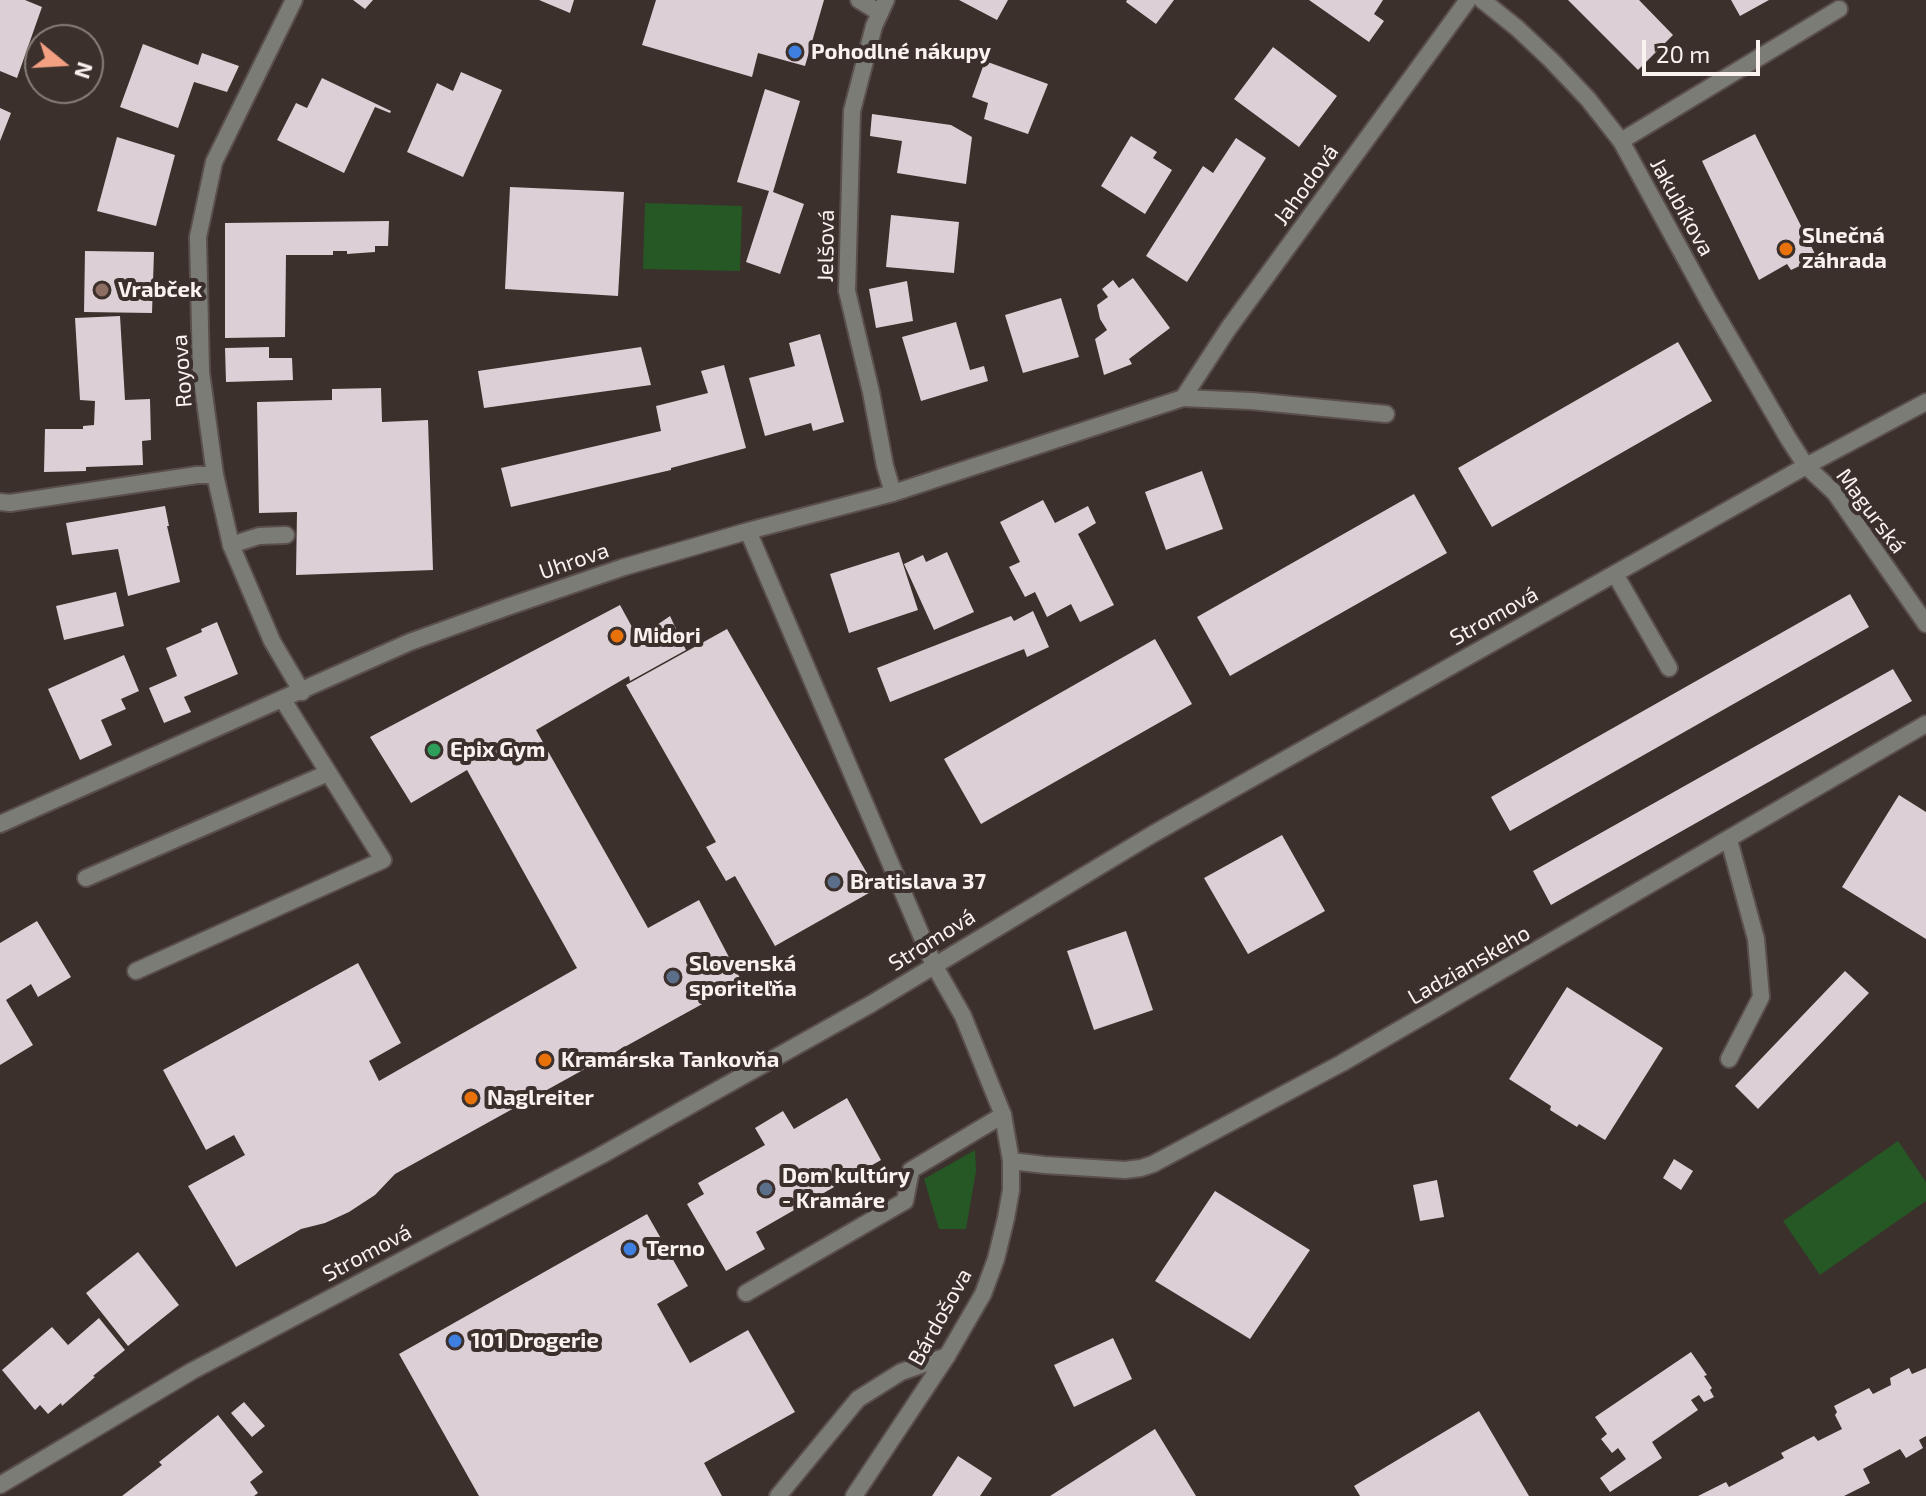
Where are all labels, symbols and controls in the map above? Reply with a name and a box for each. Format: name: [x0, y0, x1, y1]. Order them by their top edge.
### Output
north arrow: [24, 24, 104, 104]
scale bar: [1646, 24, 1764, 74]
place label: Pohodlné nákupy: [811, 39, 991, 65]
text: 20 m: [1656, 39, 1710, 68]
marker: Pohodlné nákupy: [786, 43, 804, 61]
text: N: [70, 59, 100, 82]
street label: Jahodová: [1268, 139, 1344, 231]
street label: Jakubíkova: [1644, 153, 1720, 261]
street label: Jelšová: [812, 209, 840, 283]
place label: Slnečná záhrada: [1802, 223, 1887, 274]
marker: Slnečná záhrada: [1777, 240, 1795, 258]
place label: Vrabček: [118, 277, 202, 303]
marker: Vrabček: [93, 281, 111, 299]
street label: Royova: [166, 333, 198, 409]
street label: Magurská: [1831, 463, 1911, 559]
street label: Uhrova: [536, 537, 612, 585]
street label: Stromová: [1445, 581, 1543, 651]
place label: Midori: [633, 623, 701, 649]
marker: Midori: [608, 627, 626, 645]
place label: Epix Gym: [450, 737, 545, 763]
marker: Epix Gym: [425, 741, 443, 759]
place label: Bratislava 37: [850, 869, 986, 895]
marker: Bratislava 37: [825, 873, 843, 891]
street label: Stromová: [884, 903, 980, 977]
street label: Ladzianskeho: [1403, 919, 1535, 1011]
place label: Slovenská sporiteľňa: [689, 951, 797, 1002]
marker: Slovenská sporiteľňa: [664, 968, 682, 986]
place label: Kramárska Tankovňa: [561, 1047, 779, 1073]
marker: Kramárska Tankovňa: [536, 1051, 554, 1069]
place label: Naglreiter: [487, 1085, 594, 1111]
marker: Naglreiter: [462, 1089, 480, 1107]
place label: Dom kultúry - Kramáre: [782, 1163, 910, 1214]
marker: Dom kultúry - Kramáre: [757, 1180, 775, 1198]
street label: Stromová: [318, 1219, 416, 1287]
place label: Terno: [646, 1236, 705, 1262]
marker: Terno: [621, 1240, 639, 1258]
street label: Bárdošova: [903, 1264, 977, 1370]
place label: 101 Drogerie: [471, 1328, 599, 1354]
marker: 101 Drogerie: [446, 1332, 464, 1350]

